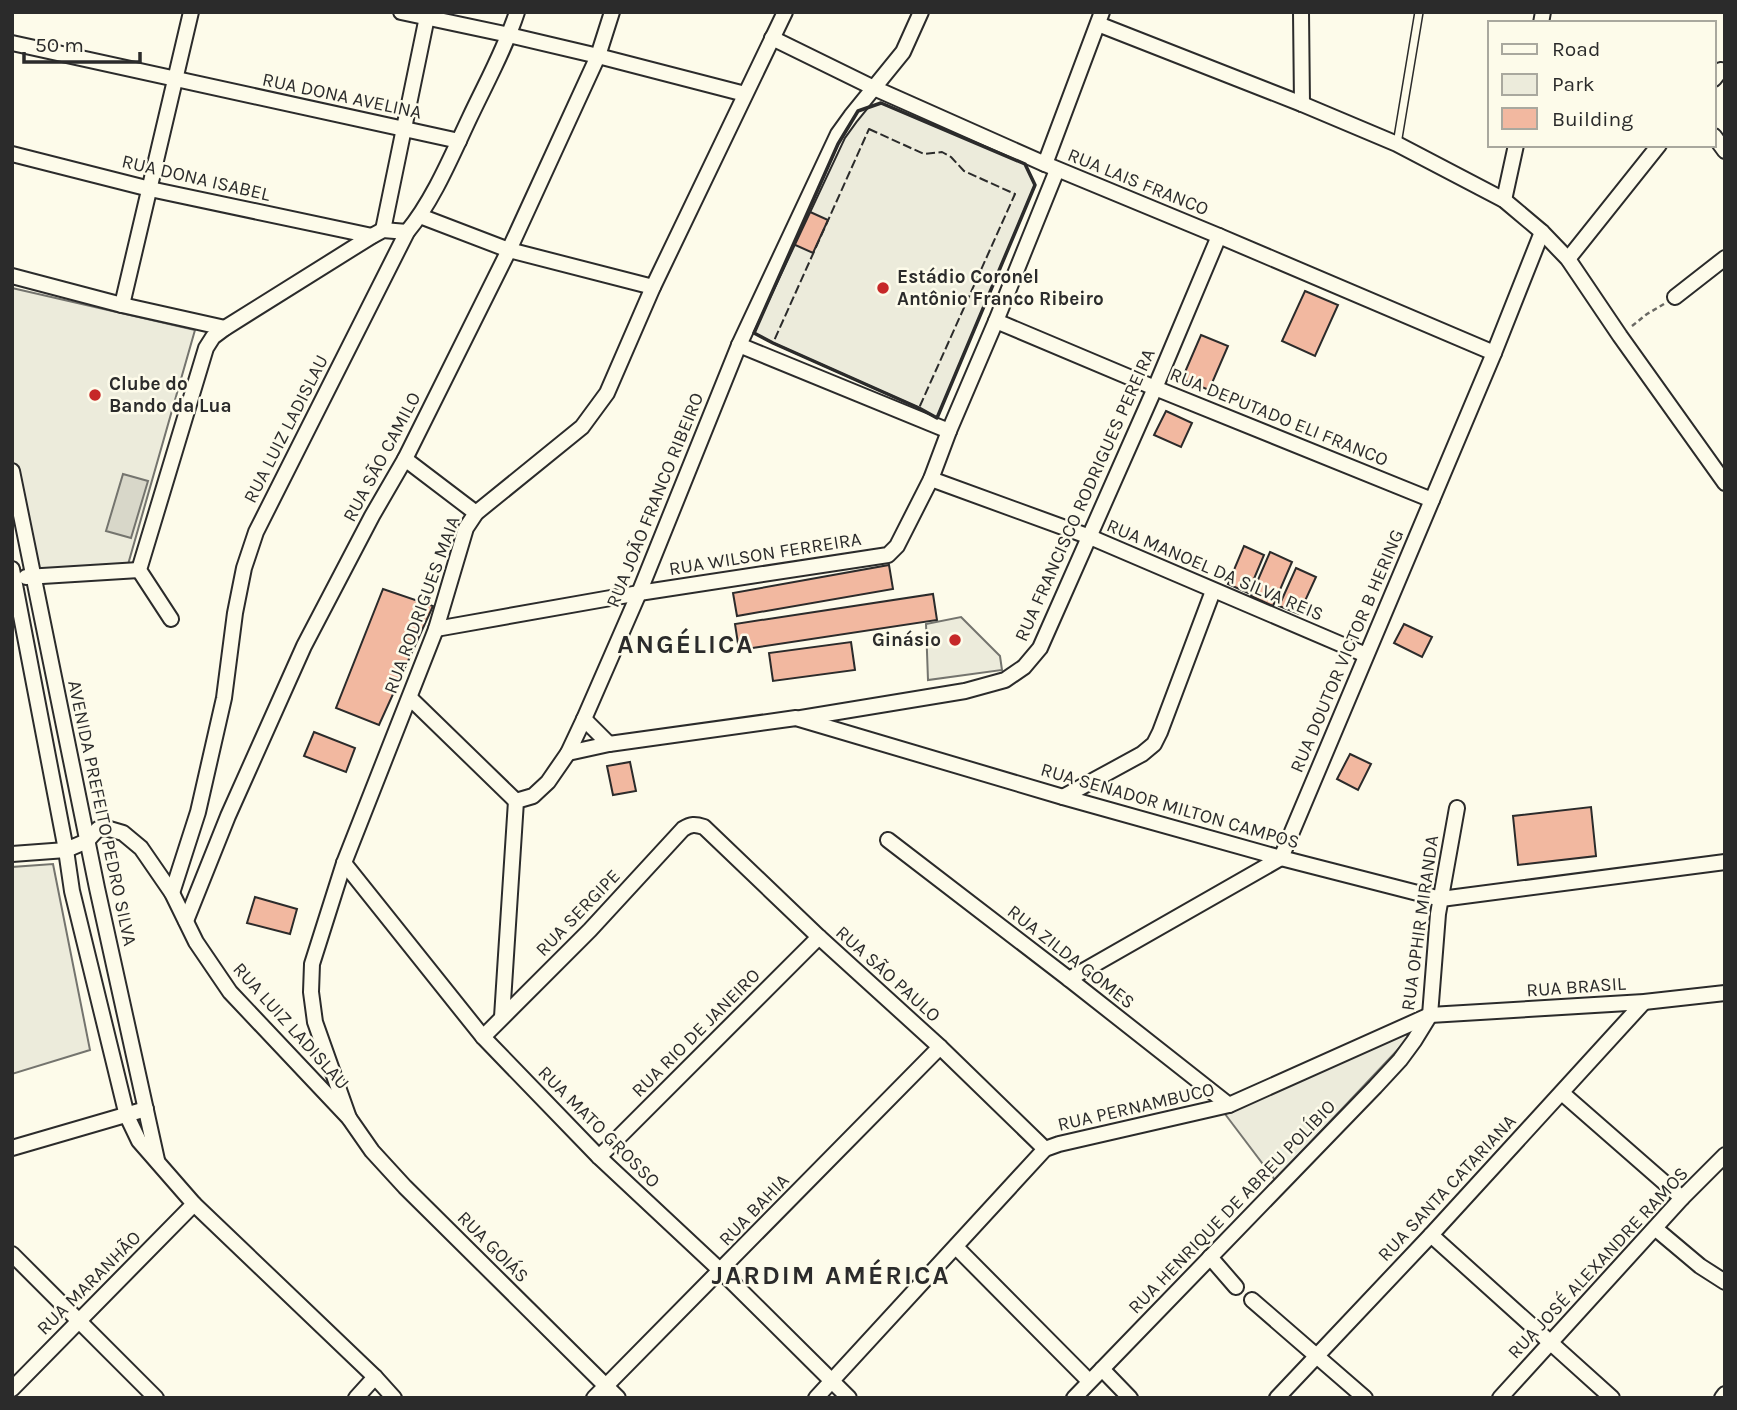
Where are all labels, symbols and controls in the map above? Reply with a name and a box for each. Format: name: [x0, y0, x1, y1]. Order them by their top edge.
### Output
scale bar: [24, 21, 140, 65]
legend: [1488, 21, 1716, 147]
text: 50 m: [35, 33, 84, 57]
text: Road: [1552, 37, 1600, 61]
street label: RUA DONA AVELINA: [260, 68, 424, 124]
text: Park: [1552, 72, 1595, 96]
text: Building: [1552, 107, 1633, 131]
street label: RUA LAIS FRANCO: [1064, 144, 1212, 220]
street label: RUA DONA ISABEL: [120, 150, 273, 206]
place label: Estádio Coronel Antônio Franco Ribeiro: [897, 266, 1104, 310]
marker: Estádio Coronel Antônio Franco Ribeiro: [875, 280, 891, 296]
street label: RUA FRANCISCO RODRIGUES PEREIRA: [1010, 345, 1160, 645]
street label: RUA LUIZ LADISLAU: [239, 351, 333, 507]
street label: RUA DEPUTADO ELI FRANCO: [1167, 363, 1391, 471]
place label: Clube do Bando da Lua: [109, 373, 232, 417]
marker: Clube do Bando da Lua: [87, 387, 103, 403]
street label: RUA SÃO CAMILO: [339, 388, 425, 526]
street label: RUA JOÃO FRANCO RIBEIRO: [602, 389, 708, 611]
street label: RUA RODRIGUES MAIA: [380, 513, 464, 697]
street label: RUA MANOEL DA SILVA REIS: [1103, 514, 1327, 626]
street label: RUA DOUTOR VICTOR B HERING: [1286, 526, 1408, 776]
street label: RUA WILSON FERREIRA: [667, 528, 863, 580]
district label: ANGÉLICA: [617, 628, 755, 660]
place label: Ginásio: [872, 629, 941, 651]
marker: Ginásio: [947, 632, 963, 648]
street label: AVENIDA PREFEITO PEDRO SILVA: [63, 678, 141, 948]
street label: RUA SENADOR MILTON CAMPOS: [1038, 758, 1302, 854]
street label: RUA OPHIR MIRANDA: [1397, 834, 1443, 1012]
street label: RUA SERGIPE: [531, 865, 625, 961]
street label: RUA ZILDA GOMES: [1003, 900, 1139, 1014]
street label: RUA SÃO PAULO: [831, 921, 945, 1027]
street label: RUA LUIZ LADISLAU: [228, 958, 354, 1094]
street label: RUA RIO DE JANEIRO: [627, 964, 765, 1102]
street label: RUA BRASIL: [1526, 973, 1627, 1001]
street label: RUA MATO GROSSO: [533, 1061, 665, 1193]
street label: RUA PERNAMBUCO: [1055, 1078, 1217, 1136]
street label: RUA HENRIQUE DE ABREU POLÍBIO: [1123, 1095, 1340, 1319]
street label: RUA SANTA CATARIANA: [1373, 1110, 1521, 1266]
street label: RUA JOSÉ ALEXANDRE RAMOS: [1502, 1162, 1693, 1364]
street label: RUA BAHIA: [714, 1170, 794, 1250]
street label: RUA GOIÁS: [453, 1206, 534, 1287]
street label: RUA MARANHÃO: [32, 1226, 146, 1340]
district label: JARDIM AMÉRICA: [711, 1259, 951, 1291]

